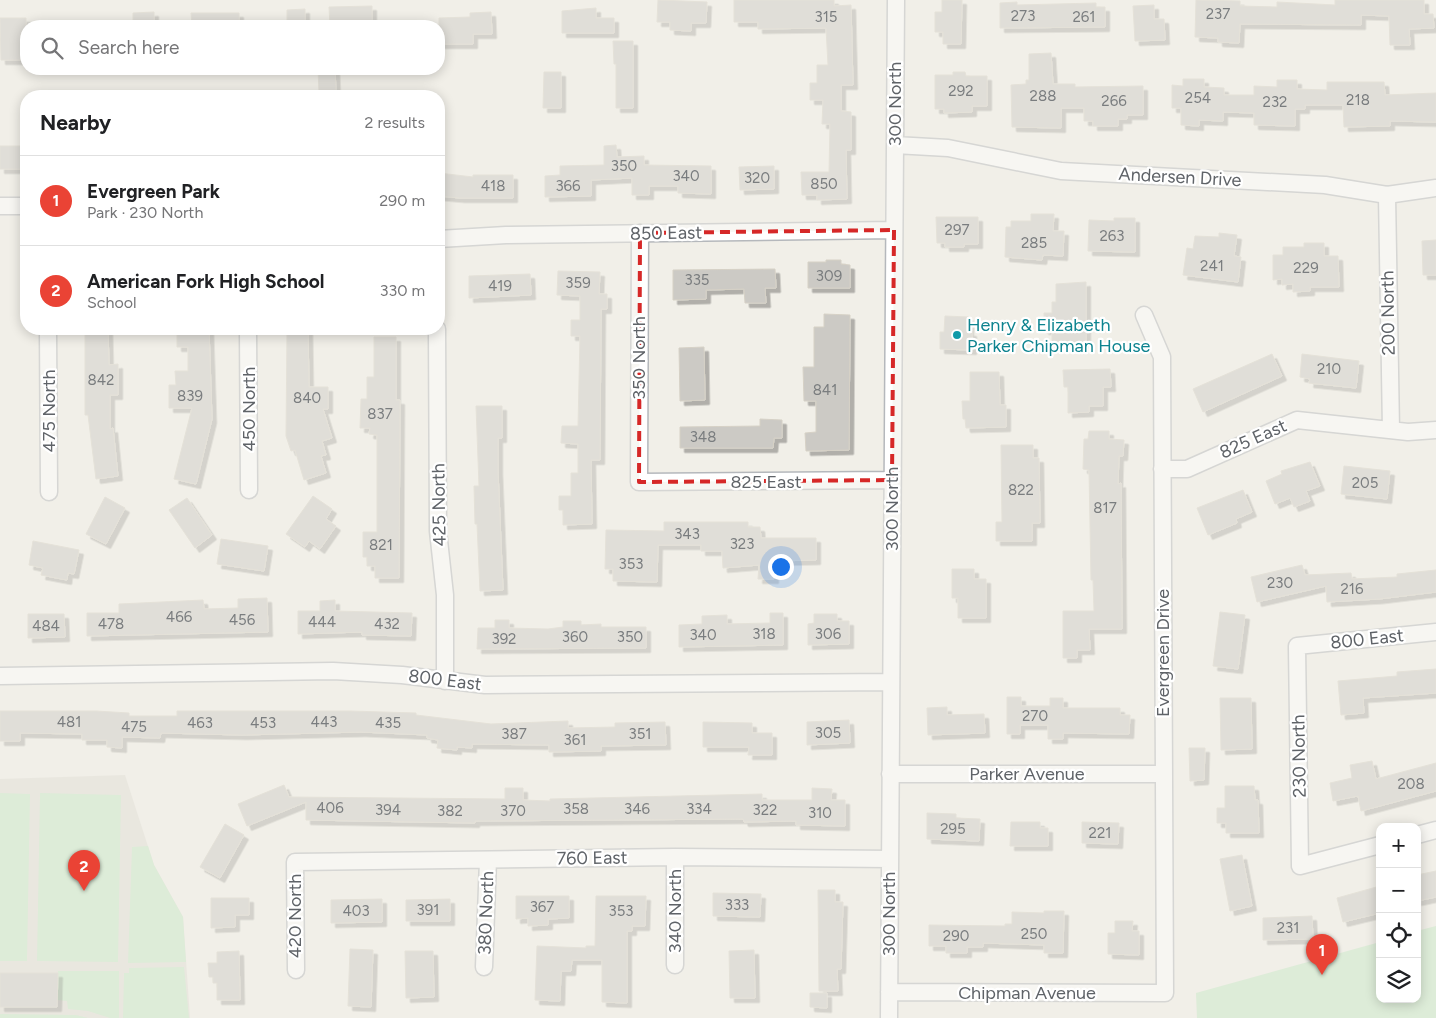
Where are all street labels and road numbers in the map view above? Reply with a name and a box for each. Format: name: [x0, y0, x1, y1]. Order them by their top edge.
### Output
street label: 300 North: [884, 62, 906, 146]
street label: Andersen Drive: [1118, 163, 1242, 191]
street label: 850 East: [630, 221, 703, 245]
street label: 200 North: [1376, 270, 1400, 356]
street label: 350 North: [628, 316, 650, 400]
street label: 450 North: [238, 367, 260, 451]
street label: 475 North: [38, 370, 60, 452]
street label: 825 East: [1216, 414, 1290, 463]
street label: 425 North: [427, 463, 451, 547]
street label: 300 North: [881, 467, 903, 551]
street label: 825 East: [731, 471, 802, 493]
street label: Evergreen Drive: [1152, 589, 1174, 717]
street label: 800 East: [1329, 624, 1405, 654]
street label: 800 East: [407, 665, 483, 695]
street label: 230 North: [1287, 714, 1311, 798]
street label: Parker Avenue: [969, 763, 1085, 785]
street label: 760 East: [556, 846, 628, 870]
street label: 340 North: [664, 869, 686, 953]
street label: 380 North: [474, 871, 498, 955]
street label: 300 North: [878, 872, 900, 956]
street label: 420 North: [284, 874, 306, 958]
street label: Chipman Avenue: [958, 982, 1096, 1004]

